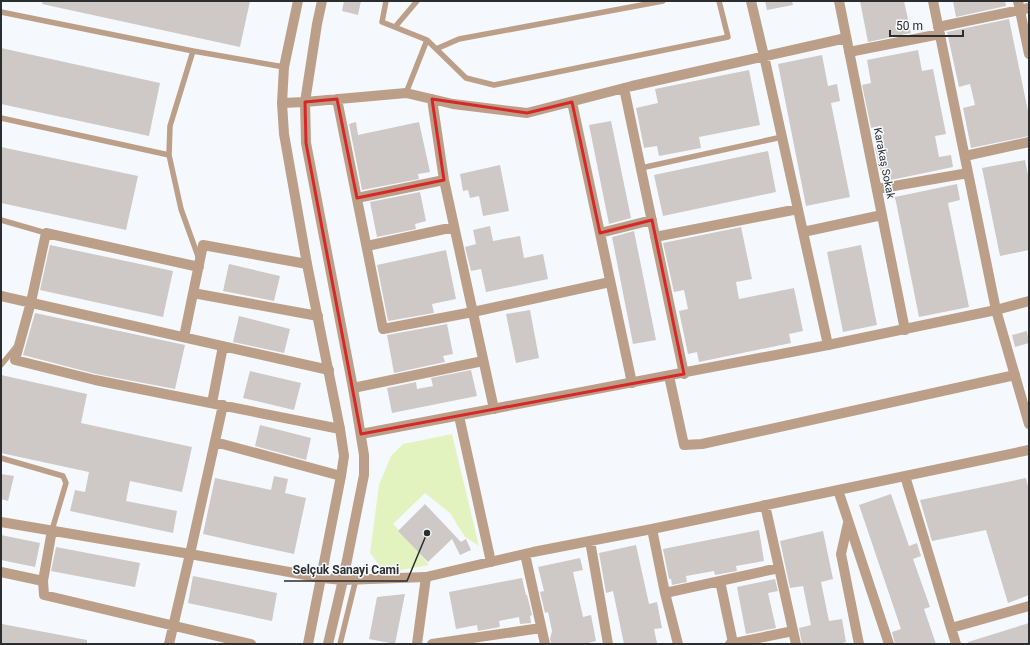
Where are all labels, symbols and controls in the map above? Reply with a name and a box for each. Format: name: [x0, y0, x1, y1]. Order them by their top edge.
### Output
scale bar: [890, 12, 963, 38]
text: 50 m: [896, 19, 923, 33]
street label: Karakaş Sokak: [871, 126, 897, 200]
callout: Selçuk Sanayi Cami: [284, 557, 407, 581]
text: Selçuk Sanayi Cami: [293, 563, 399, 577]

